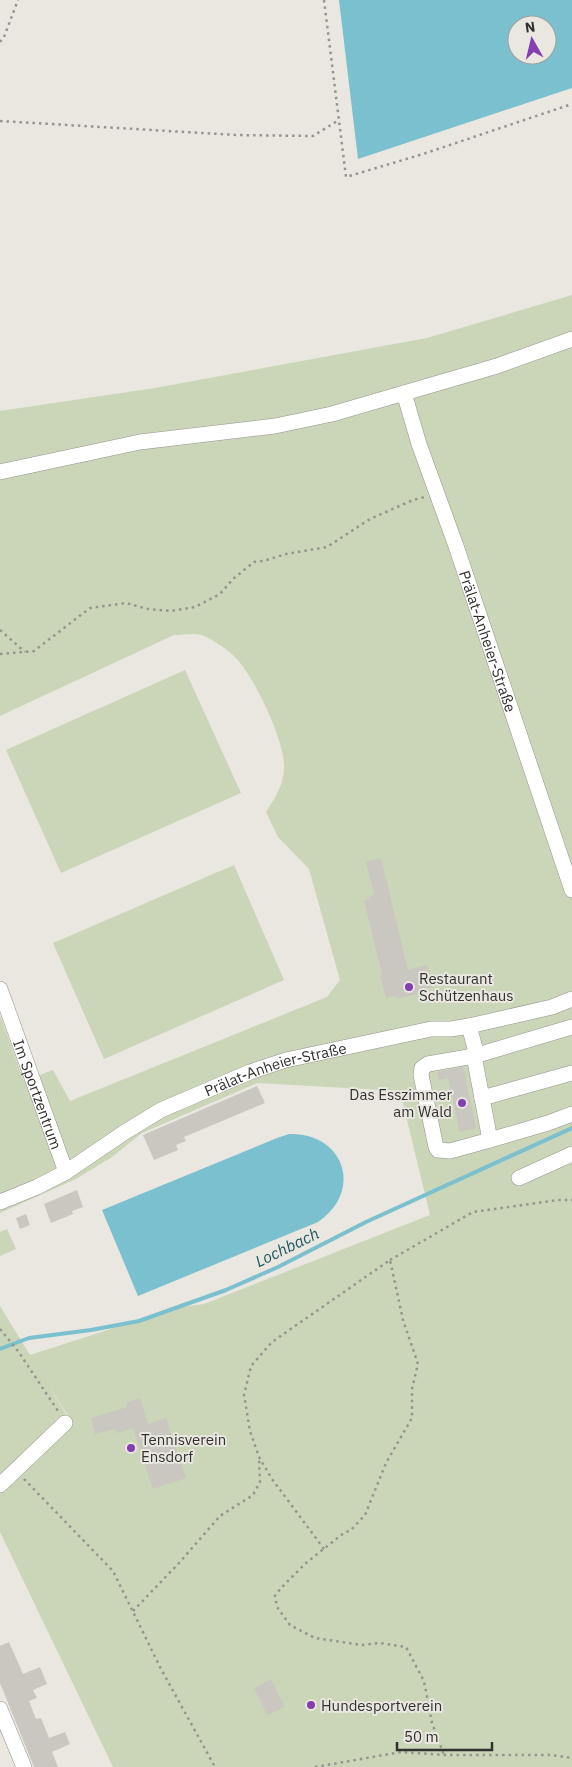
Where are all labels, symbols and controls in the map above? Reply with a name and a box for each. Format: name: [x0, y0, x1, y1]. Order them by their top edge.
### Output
north arrow: [507, 15, 557, 65]
text: N: [524, 18, 536, 37]
street label: Prälat-Anheier-Straße: [455, 568, 521, 714]
place label: Restaurant Schützenhaus: [419, 969, 514, 1005]
marker: Restaurant Schützenhaus: [403, 981, 415, 993]
street label: Im Sportzentrum: [9, 1037, 67, 1152]
street label: Prälat-Anheier-Straße: [201, 1038, 348, 1100]
place label: Das Esszimmer am Wald: [349, 1085, 452, 1121]
marker: Das Esszimmer am Wald: [456, 1097, 468, 1109]
water label: Lochbach: [252, 1223, 322, 1271]
place label: Tennisverein Ensdorf: [141, 1430, 226, 1466]
marker: Tennisverein Ensdorf: [125, 1442, 137, 1454]
place label: Hundesportverein: [321, 1696, 442, 1715]
marker: Hundesportverein: [305, 1699, 317, 1711]
scale bar: [397, 1720, 492, 1752]
text: 50 m: [404, 1727, 439, 1746]

